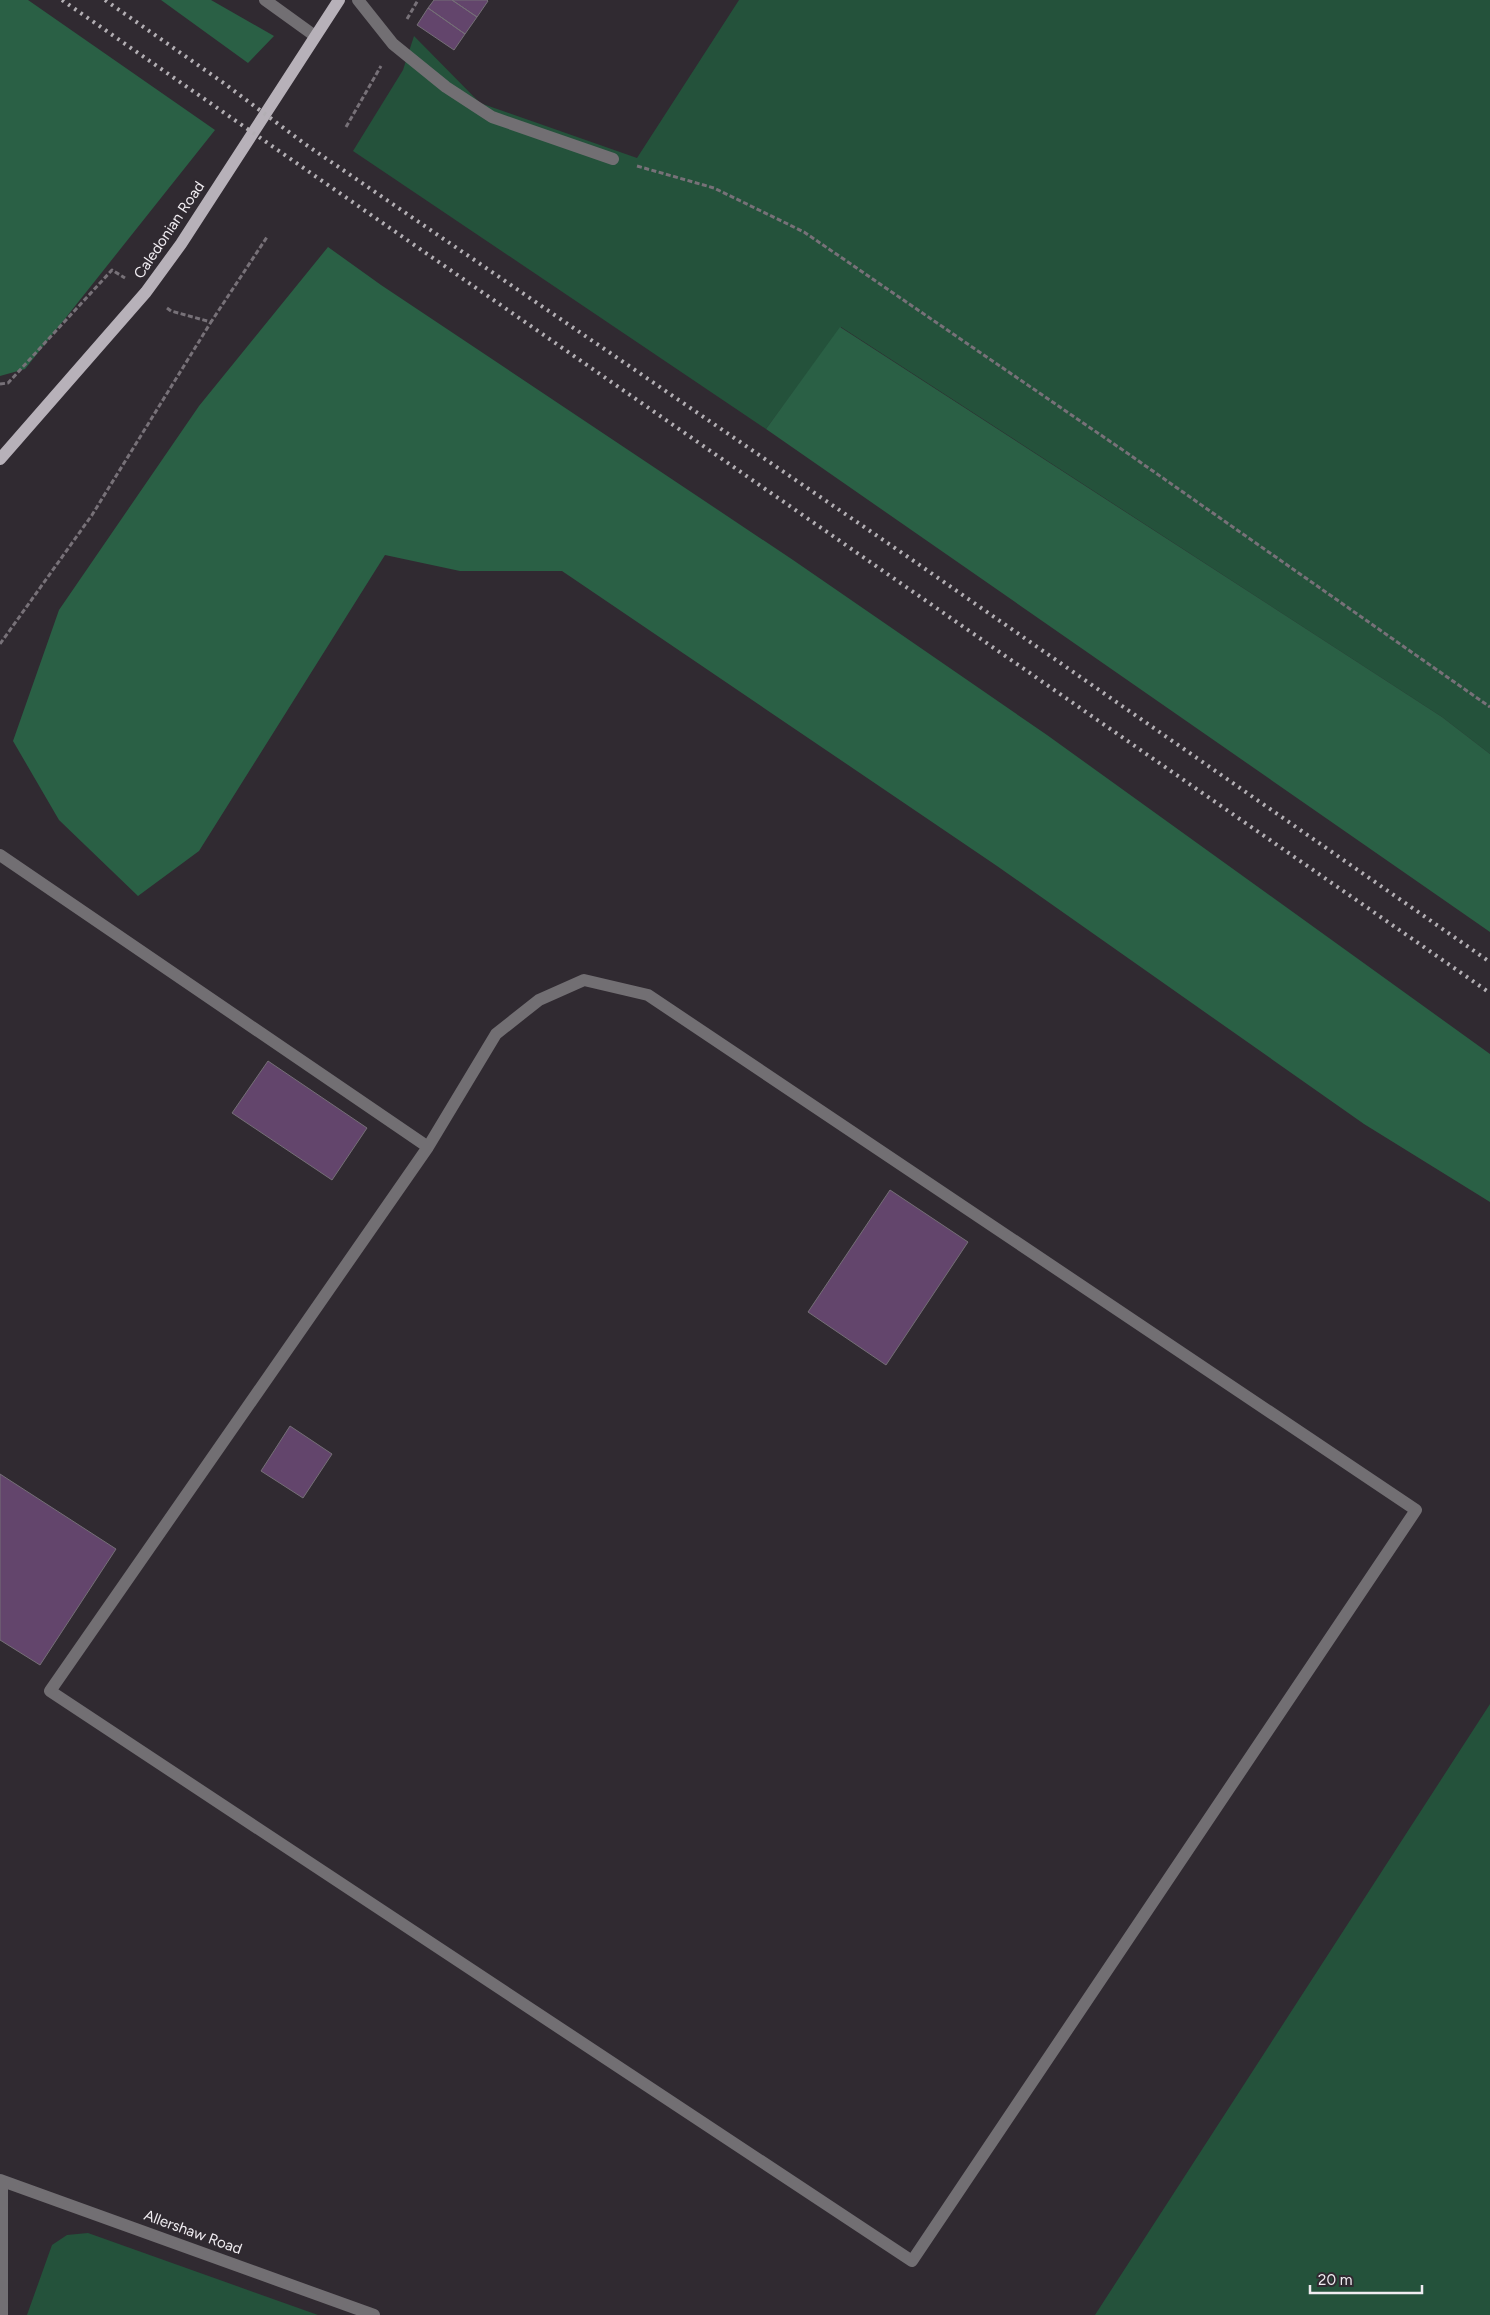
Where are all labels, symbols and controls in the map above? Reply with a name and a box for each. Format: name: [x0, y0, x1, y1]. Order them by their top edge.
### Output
street label: Caledonian Road: [130, 178, 208, 282]
street label: Allershaw Road: [142, 2206, 244, 2258]
scale bar: [1310, 2262, 1422, 2294]
text: 20 m: [1318, 2271, 1352, 2289]

